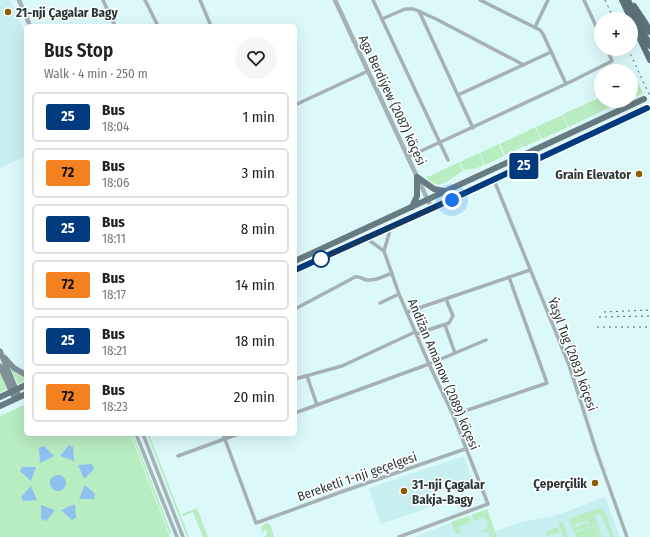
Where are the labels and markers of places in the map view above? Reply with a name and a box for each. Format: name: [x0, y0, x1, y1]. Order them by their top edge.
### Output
place label: 21-nji Çagalar Bagy: [15, 5, 118, 21]
marker: 21-nji Çagalar Bagy: [3, 7, 13, 17]
place label: Grain Elevator: [555, 167, 631, 182]
marker: Grain Elevator: [634, 169, 644, 179]
unlabelled marker: [312, 250, 330, 268]
place label: Çeperçilik: [533, 476, 587, 492]
place label: 31-nji Çagalar Bakja-Bagy: [411, 477, 485, 507]
marker: Çeperçilik: [590, 478, 600, 488]
marker: 31-nji Çagalar Bakja-Bagy: [399, 486, 409, 496]

